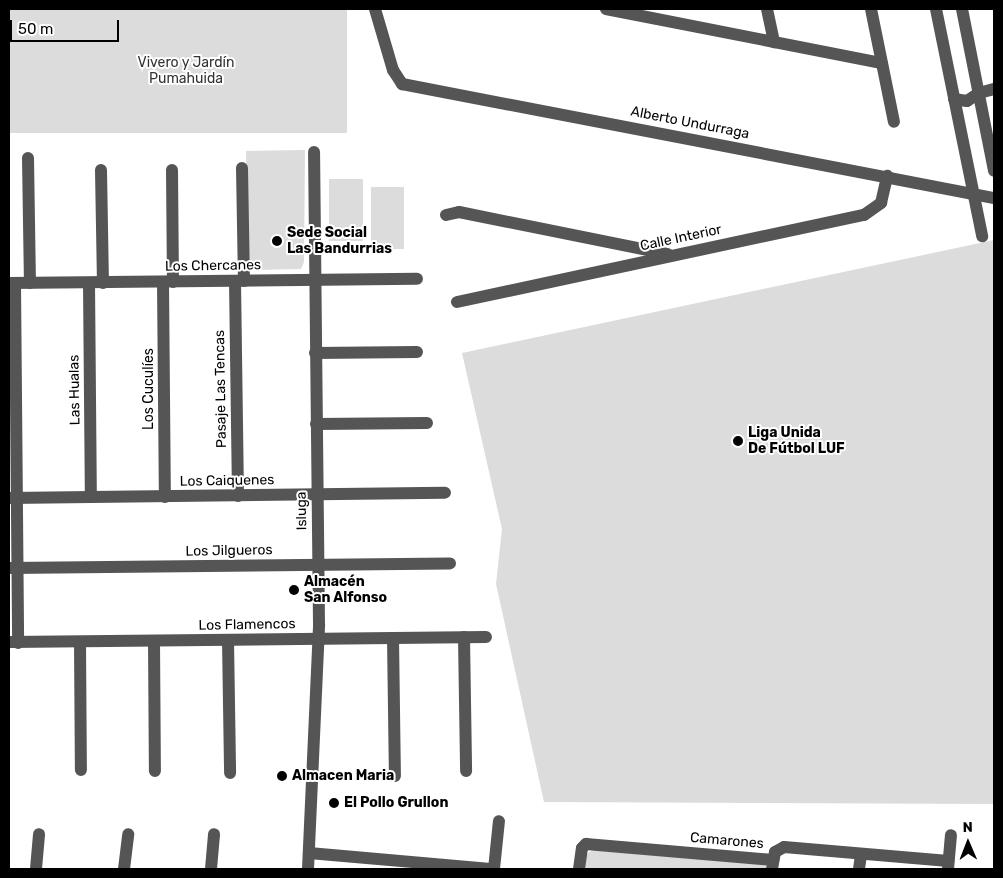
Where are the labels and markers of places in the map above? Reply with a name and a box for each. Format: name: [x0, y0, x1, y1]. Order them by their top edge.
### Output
place label: Sede Social Las Bandurrias: [287, 225, 392, 258]
marker: Sede Social Las Bandurrias: [271, 235, 283, 247]
place label: Liga Unida De Fútbol LUF: [748, 425, 845, 458]
marker: Liga Unida De Fútbol LUF: [732, 435, 744, 447]
place label: Almacén San Alfonso: [304, 574, 388, 606]
marker: Almacén San Alfonso: [288, 584, 300, 596]
place label: Almacen Maria: [292, 768, 394, 784]
marker: Almacen Maria: [276, 770, 288, 782]
place label: El Pollo Grullon: [344, 795, 448, 811]
marker: El Pollo Grullon: [328, 797, 340, 809]

